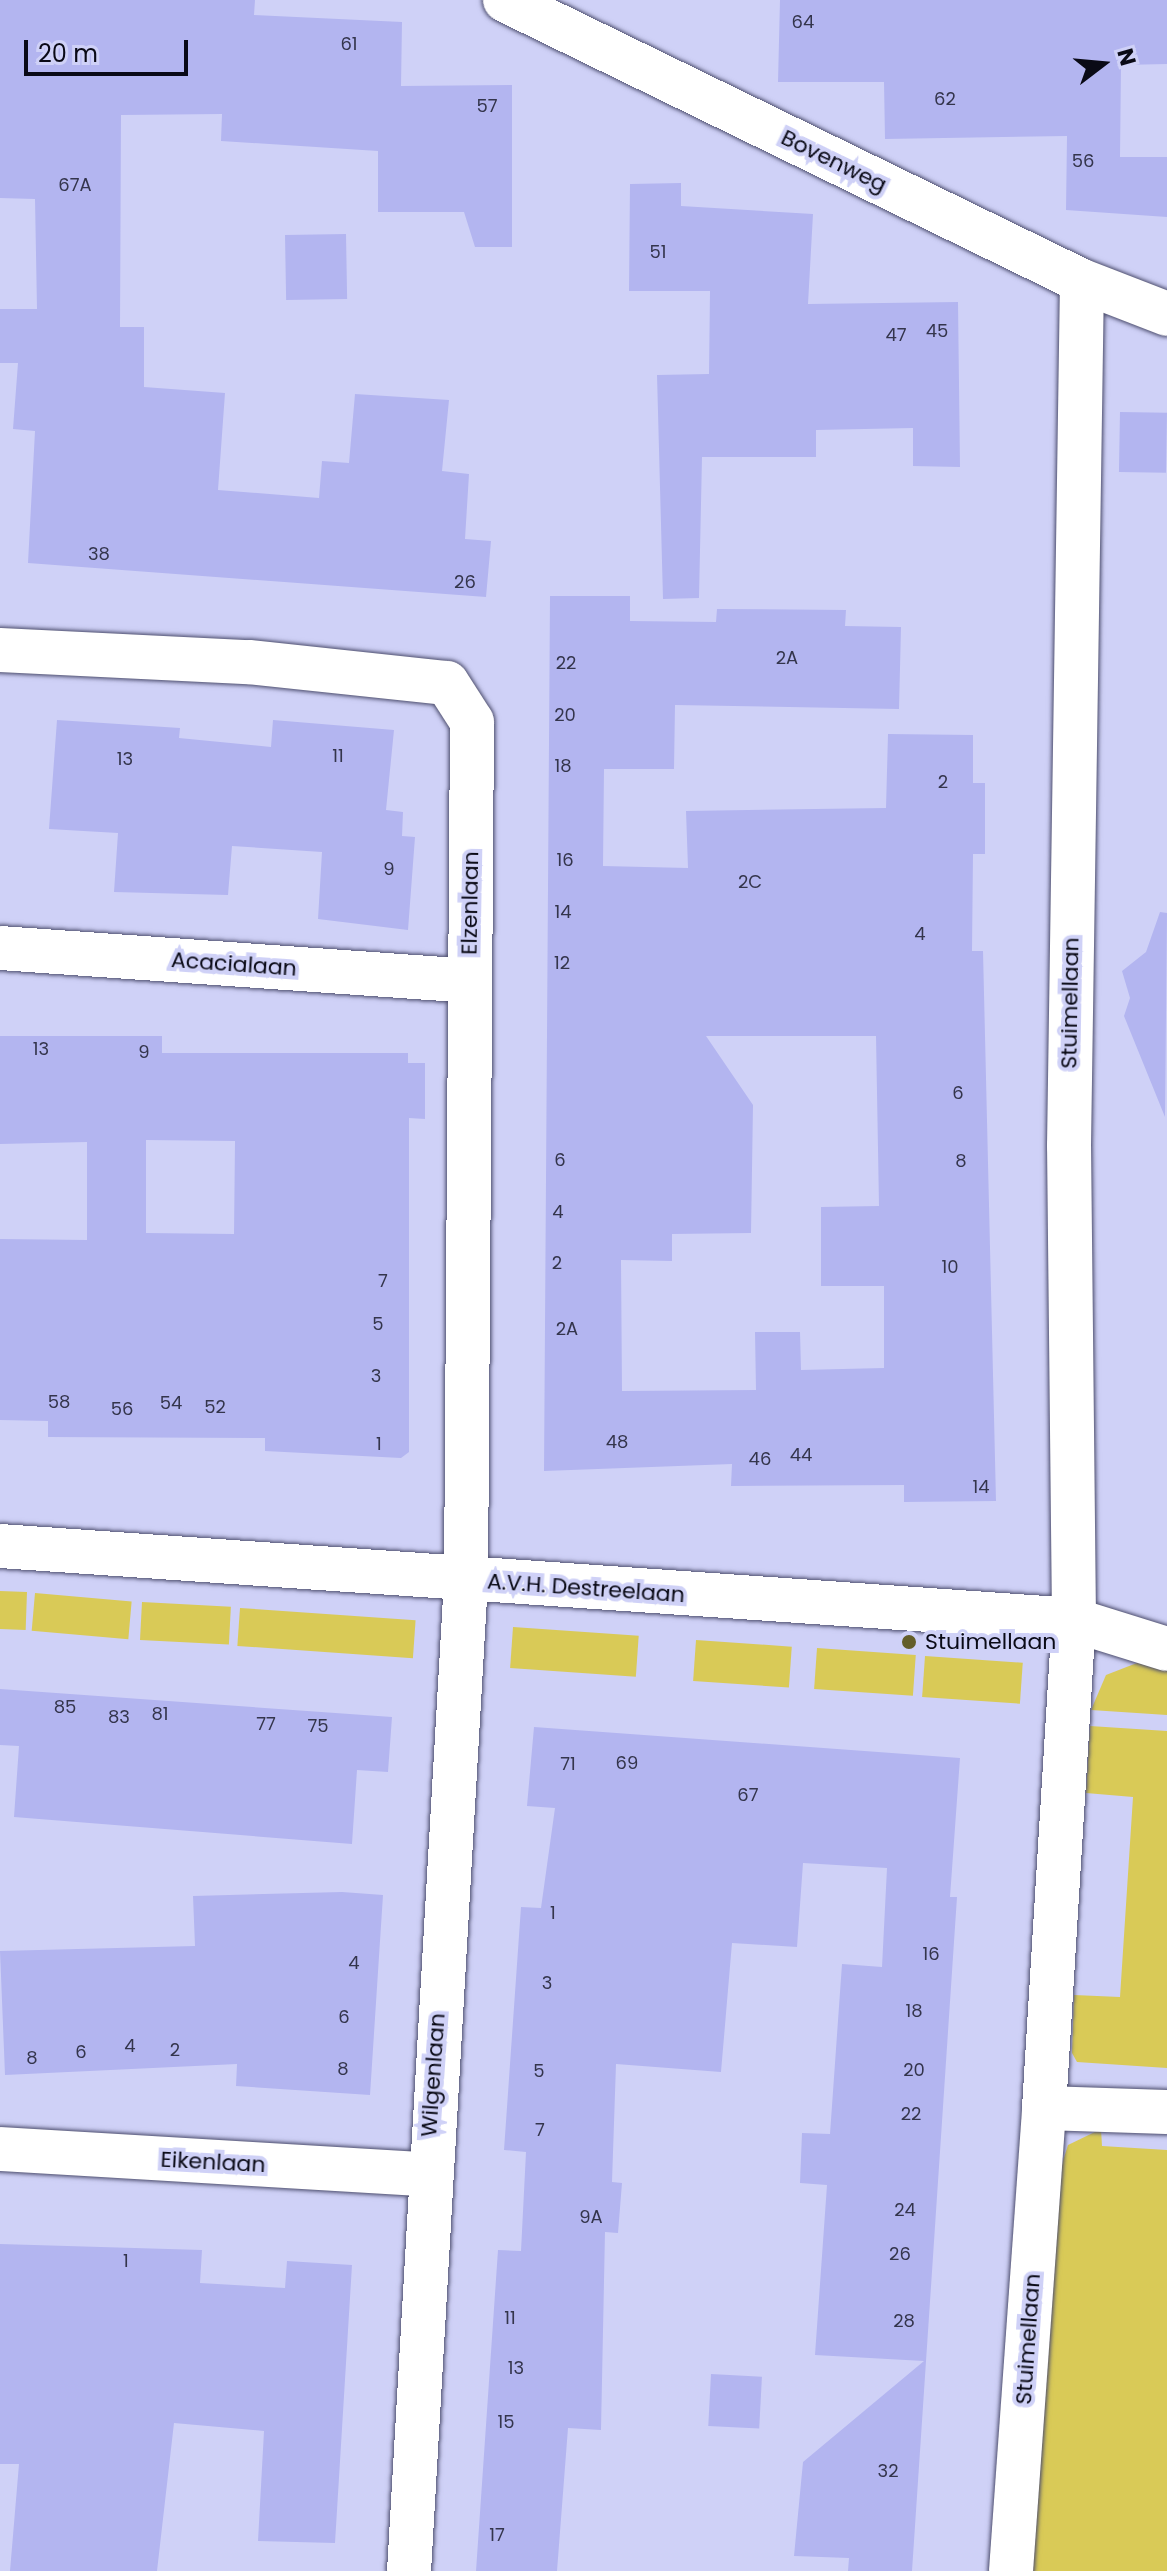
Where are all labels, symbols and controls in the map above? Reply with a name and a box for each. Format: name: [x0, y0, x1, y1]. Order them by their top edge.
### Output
house number: 64: [792, 11, 814, 33]
scale bar: [28, 24, 192, 74]
north arrow: [1063, 24, 1143, 104]
house number: 61: [340, 33, 358, 55]
text: 20 m: [38, 37, 98, 70]
text: N: [1109, 45, 1144, 69]
house number: 62: [934, 88, 956, 110]
house number: 57: [476, 95, 498, 117]
street label: Bovenweg: [777, 124, 891, 198]
house number: 56: [1072, 150, 1094, 172]
house number: 67A: [58, 174, 92, 196]
house number: 51: [649, 241, 667, 263]
house number: 45: [926, 320, 948, 342]
house number: 47: [885, 324, 907, 346]
house number: 38: [88, 543, 110, 565]
house number: 26: [454, 571, 476, 593]
house number: 2A: [776, 647, 798, 669]
house number: 22: [556, 652, 576, 674]
house number: 20: [554, 704, 576, 726]
house number: 11: [332, 745, 344, 767]
house number: 13: [117, 748, 133, 770]
house number: 18: [554, 755, 572, 777]
house number: 2: [938, 771, 948, 793]
house number: 16: [556, 849, 574, 871]
street label: Elzenlaan: [456, 851, 484, 955]
house number: 9: [383, 858, 395, 880]
house number: 2C: [738, 871, 762, 893]
house number: 14: [554, 901, 572, 923]
house number: 4: [914, 923, 926, 945]
street label: Stuimellaan: [1056, 937, 1084, 1069]
street label: Acacialaan: [170, 946, 298, 982]
house number: 12: [554, 952, 570, 974]
house number: 13: [33, 1038, 49, 1060]
house number: 9: [138, 1041, 150, 1063]
house number: 6: [952, 1082, 964, 1104]
house number: 6: [554, 1149, 566, 1171]
house number: 8: [955, 1150, 967, 1172]
house number: 4: [552, 1201, 564, 1223]
house number: 2: [552, 1252, 562, 1274]
house number: 10: [941, 1256, 959, 1278]
house number: 7: [378, 1270, 388, 1292]
house number: 5: [372, 1313, 384, 1335]
house number: 2A: [556, 1318, 578, 1340]
house number: 3: [371, 1365, 381, 1387]
house number: 58: [48, 1391, 70, 1413]
house number: 54: [160, 1392, 182, 1414]
house number: 52: [204, 1396, 226, 1418]
house number: 56: [111, 1398, 133, 1420]
house number: 48: [606, 1431, 628, 1453]
house number: 1: [376, 1433, 382, 1455]
house number: 44: [790, 1444, 812, 1466]
house number: 46: [749, 1448, 771, 1470]
house number: 14: [972, 1476, 990, 1498]
street label: A.V.H. Destreelaan: [486, 1568, 686, 1608]
place label: Stuimellaan: [925, 1629, 1056, 1655]
marker: Stuimellaan: [900, 1633, 918, 1651]
house number: 85: [54, 1696, 76, 1718]
house number: 81: [151, 1703, 169, 1725]
house number: 83: [108, 1706, 130, 1728]
house number: 77: [256, 1713, 276, 1735]
house number: 75: [307, 1715, 329, 1737]
house number: 69: [616, 1752, 638, 1774]
house number: 71: [560, 1753, 576, 1775]
house number: 67: [737, 1784, 759, 1806]
house number: 1: [550, 1902, 556, 1924]
house number: 16: [922, 1943, 940, 1965]
house number: 4: [348, 1952, 360, 1974]
house number: 3: [542, 1972, 552, 1994]
house number: 18: [905, 2000, 923, 2022]
house number: 6: [338, 2006, 350, 2028]
street label: Wilgenlaan: [416, 2012, 450, 2138]
house number: 4: [124, 2035, 136, 2057]
house number: 2: [170, 2039, 180, 2061]
house number: 6: [75, 2041, 87, 2063]
house number: 8: [26, 2047, 38, 2069]
house number: 8: [337, 2058, 349, 2080]
house number: 20: [903, 2059, 925, 2081]
house number: 5: [533, 2060, 545, 2082]
house number: 22: [901, 2103, 921, 2125]
house number: 7: [535, 2119, 545, 2141]
street label: Eikenlaan: [160, 2146, 266, 2178]
house number: 24: [894, 2199, 916, 2221]
house number: 9A: [579, 2206, 603, 2228]
house number: 26: [889, 2243, 911, 2265]
house number: 1: [123, 2250, 129, 2272]
street label: Stuimellaan: [1010, 2273, 1046, 2405]
house number: 11: [504, 2307, 516, 2329]
house number: 28: [893, 2310, 915, 2332]
house number: 13: [508, 2357, 524, 2379]
house number: 15: [497, 2411, 515, 2433]
house number: 32: [878, 2460, 898, 2482]
house number: 17: [489, 2524, 505, 2546]

